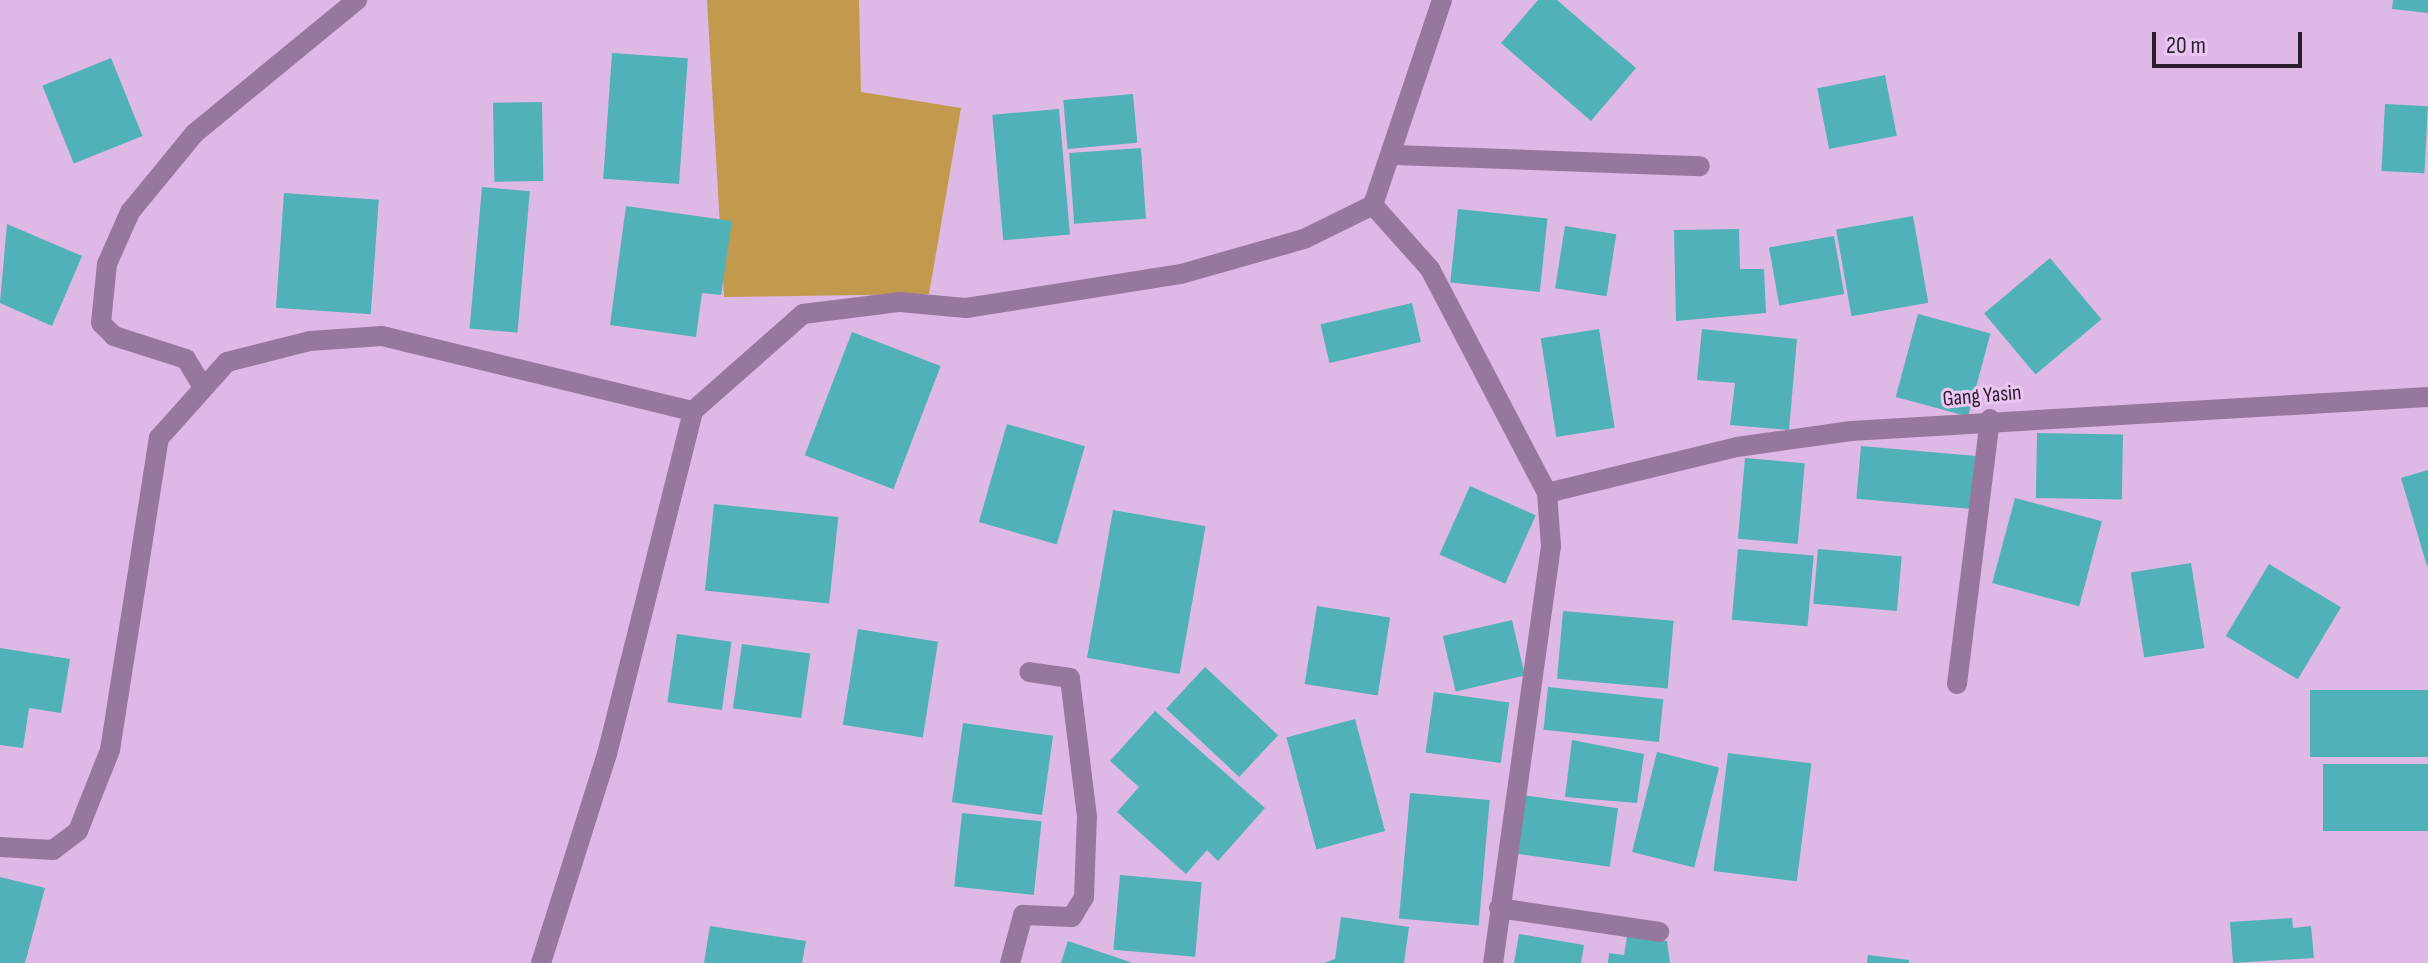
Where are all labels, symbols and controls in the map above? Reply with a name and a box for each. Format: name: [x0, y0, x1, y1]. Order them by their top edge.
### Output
scale bar: [2156, 16, 2306, 66]
text: 20 m: [2166, 31, 2206, 60]
street label: Gang Yasin: [1941, 379, 2023, 413]

